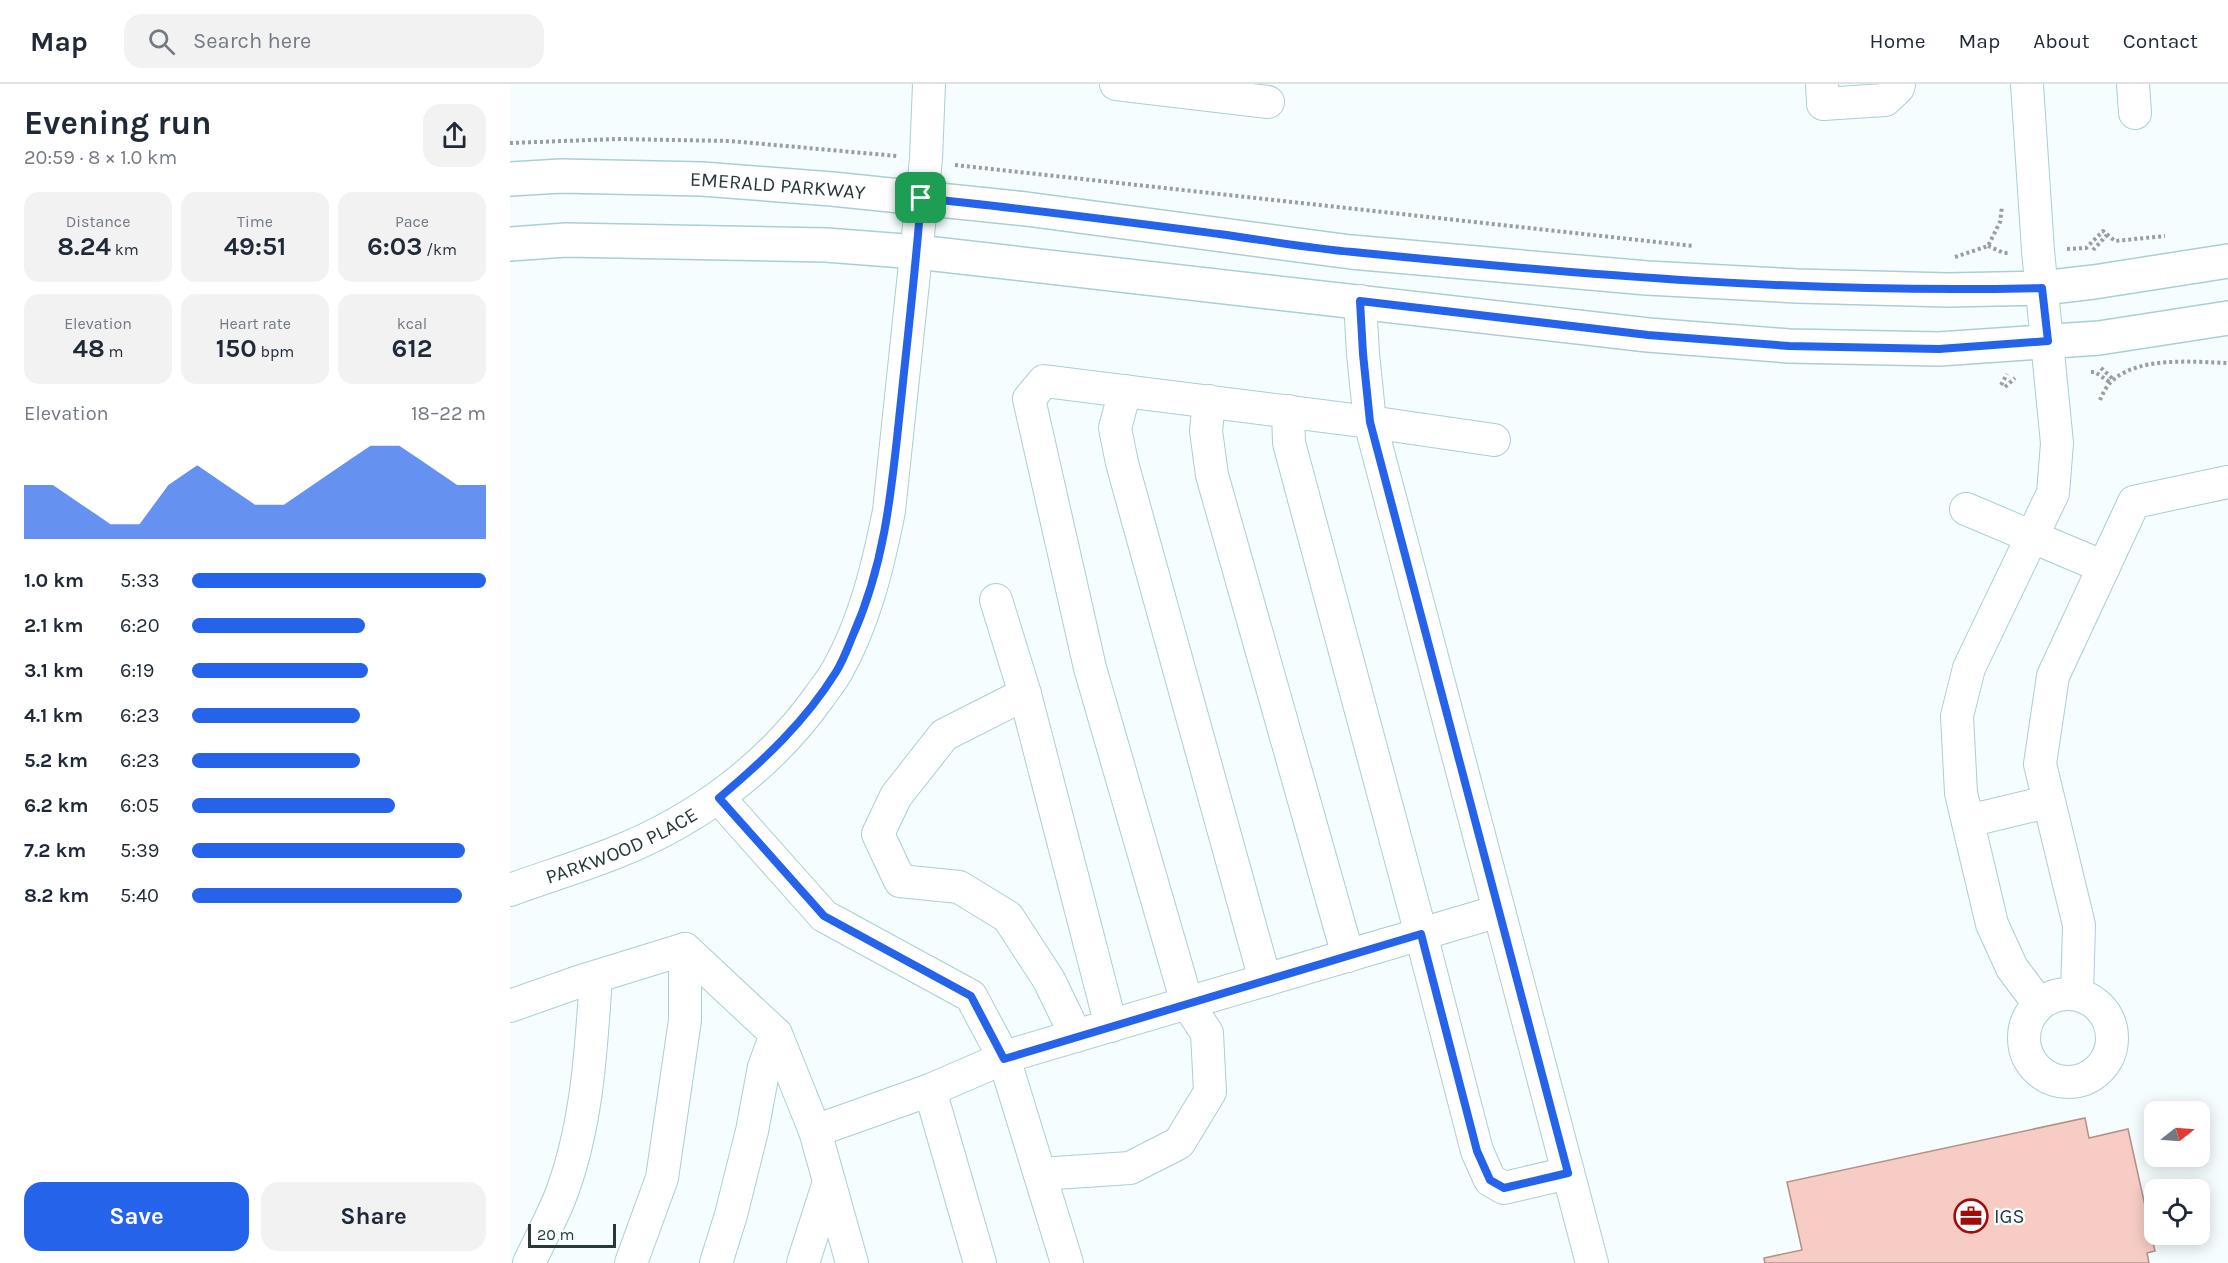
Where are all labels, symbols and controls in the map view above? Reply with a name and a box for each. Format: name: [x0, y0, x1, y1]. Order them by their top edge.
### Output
search box: [124, 14, 544, 68]
text: Map: [30, 25, 88, 58]
icon: search: [145, 25, 178, 58]
text: Search here: [193, 28, 311, 54]
text: Home: [1870, 29, 1926, 53]
text: Map: [1959, 29, 2000, 53]
text: About: [2033, 29, 2090, 53]
text: Contact: [2123, 29, 2198, 53]
text: Evening run: [24, 104, 212, 142]
button: share: [423, 104, 486, 167]
text: 20:59 · 8 × 1.0 km: [24, 146, 177, 169]
street label: EMERALD PARKWAY: [690, 167, 866, 204]
pin: [895, 172, 946, 223]
icon: arrive: [904, 181, 937, 214]
text: Distance: [66, 212, 130, 231]
text: Time: [237, 212, 273, 231]
text: Pace: [395, 212, 429, 231]
text: 8.24: [57, 231, 111, 262]
text: 49:51: [224, 231, 286, 262]
text: 6:03: [367, 231, 422, 262]
text: km: [111, 240, 139, 259]
text: /km: [422, 240, 457, 259]
text: Elevation: [64, 314, 132, 333]
text: Heart rate: [219, 314, 291, 333]
text: kcal: [397, 314, 427, 333]
text: 48: [72, 333, 105, 364]
text: 150: [216, 333, 257, 364]
text: 612: [392, 333, 432, 364]
text: m: [105, 342, 124, 361]
text: bpm: [257, 342, 294, 361]
text: Elevation: [24, 402, 109, 425]
text: 18–22 m: [411, 402, 486, 425]
text: 1.0 km: [24, 569, 84, 592]
text: 5:33: [120, 569, 160, 592]
text: 2.1 km: [24, 614, 83, 637]
text: 6:20: [120, 614, 160, 637]
text: 3.1 km: [24, 659, 84, 682]
text: 6:19: [120, 659, 154, 682]
text: 4.1 km: [24, 704, 83, 727]
text: 6:23: [120, 704, 159, 727]
text: 5.2 km: [24, 749, 88, 772]
text: 6:23: [120, 749, 159, 772]
text: 6.2 km: [24, 794, 88, 817]
text: 6:05: [120, 794, 159, 817]
street label: PARKWOOD PLACE: [543, 802, 701, 888]
text: 7.2 km: [24, 839, 86, 862]
text: 5:39: [120, 839, 159, 862]
text: 8.2 km: [24, 884, 89, 907]
text: 5:40: [120, 884, 159, 907]
north arrow: [2144, 1101, 2210, 1167]
map controls: [2144, 1101, 2210, 1245]
button: locate: [2144, 1179, 2210, 1245]
button: Save: [24, 1182, 249, 1251]
button: Share: [261, 1182, 486, 1251]
office icon: IGS: [1953, 1198, 1989, 1234]
place label: IGS: [1994, 1205, 2025, 1228]
scale bar: [528, 1221, 616, 1248]
text: 20 m: [537, 1225, 575, 1244]

